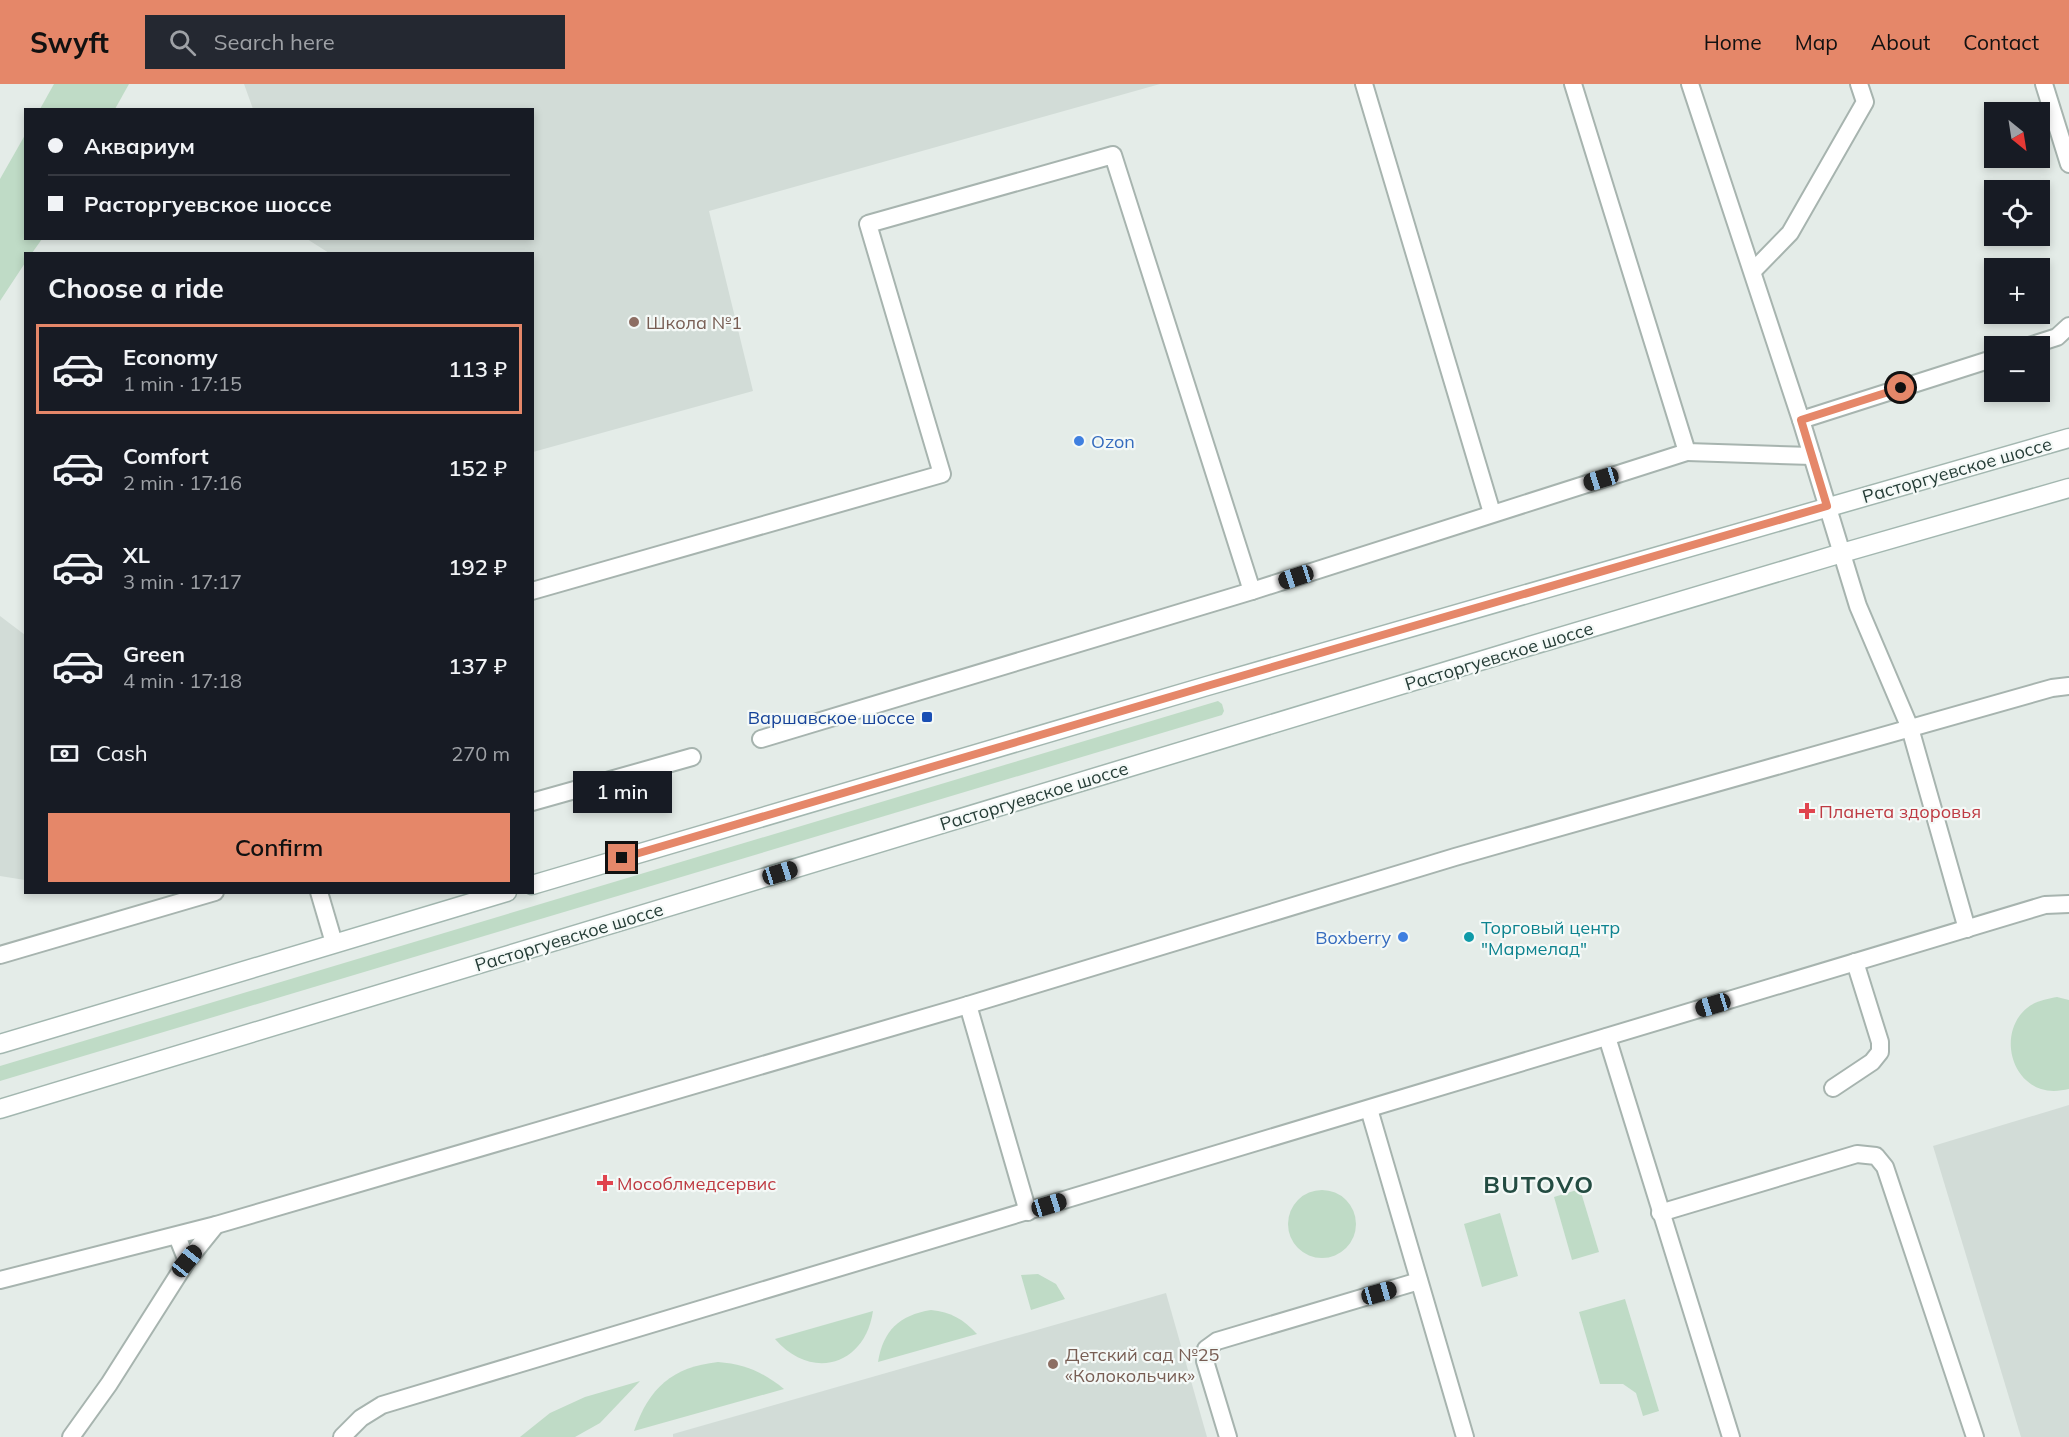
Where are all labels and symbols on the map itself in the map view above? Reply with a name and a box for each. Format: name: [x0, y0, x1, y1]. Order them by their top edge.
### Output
north arrow: [1984, 102, 2050, 168]
place label: Школа №1: [646, 311, 742, 334]
marker: Школа №1: [627, 315, 641, 329]
route start: [1887, 374, 1914, 401]
place label: Ozon: [1091, 430, 1135, 453]
street label: Расторгуевское шоссе: [1860, 432, 2054, 508]
marker: Ozon: [1072, 434, 1086, 448]
car: [1581, 465, 1621, 493]
car: [1276, 563, 1316, 591]
street label: Расторгуевское шоссе: [1402, 616, 1596, 696]
place label: Варшавское шоссе: [748, 706, 915, 729]
marker: Варшавское шоссе: [920, 710, 934, 724]
street label: Расторгуевское шоссе: [937, 756, 1131, 836]
callout: 1 min: [572, 771, 672, 813]
place label: Планета здоровья: [1819, 800, 1981, 823]
marker: Планета здоровья: [1800, 804, 1814, 818]
route end: [608, 844, 635, 871]
car: [760, 859, 800, 887]
street label: Расторгуевское шоссе: [472, 897, 666, 977]
place label: Торговый центр "Мармелад": [1481, 916, 1620, 960]
place label: Boxberry: [1315, 926, 1391, 949]
marker: Boxberry: [1396, 930, 1410, 944]
marker: Торговый центр "Мармелад": [1462, 930, 1476, 944]
car: [1693, 991, 1733, 1019]
district label: BUTOVO: [1483, 1169, 1595, 1199]
place label: Мособлмедсервис: [617, 1172, 776, 1195]
marker: Мособлмедсервис: [598, 1176, 612, 1190]
car: [1029, 1191, 1069, 1219]
car: [169, 1241, 205, 1281]
car: [1359, 1279, 1399, 1307]
place label: Детский сад №25 «Колокольчик»: [1065, 1343, 1220, 1387]
marker: Детский сад №25 «Колокольчик»: [1046, 1357, 1060, 1371]

